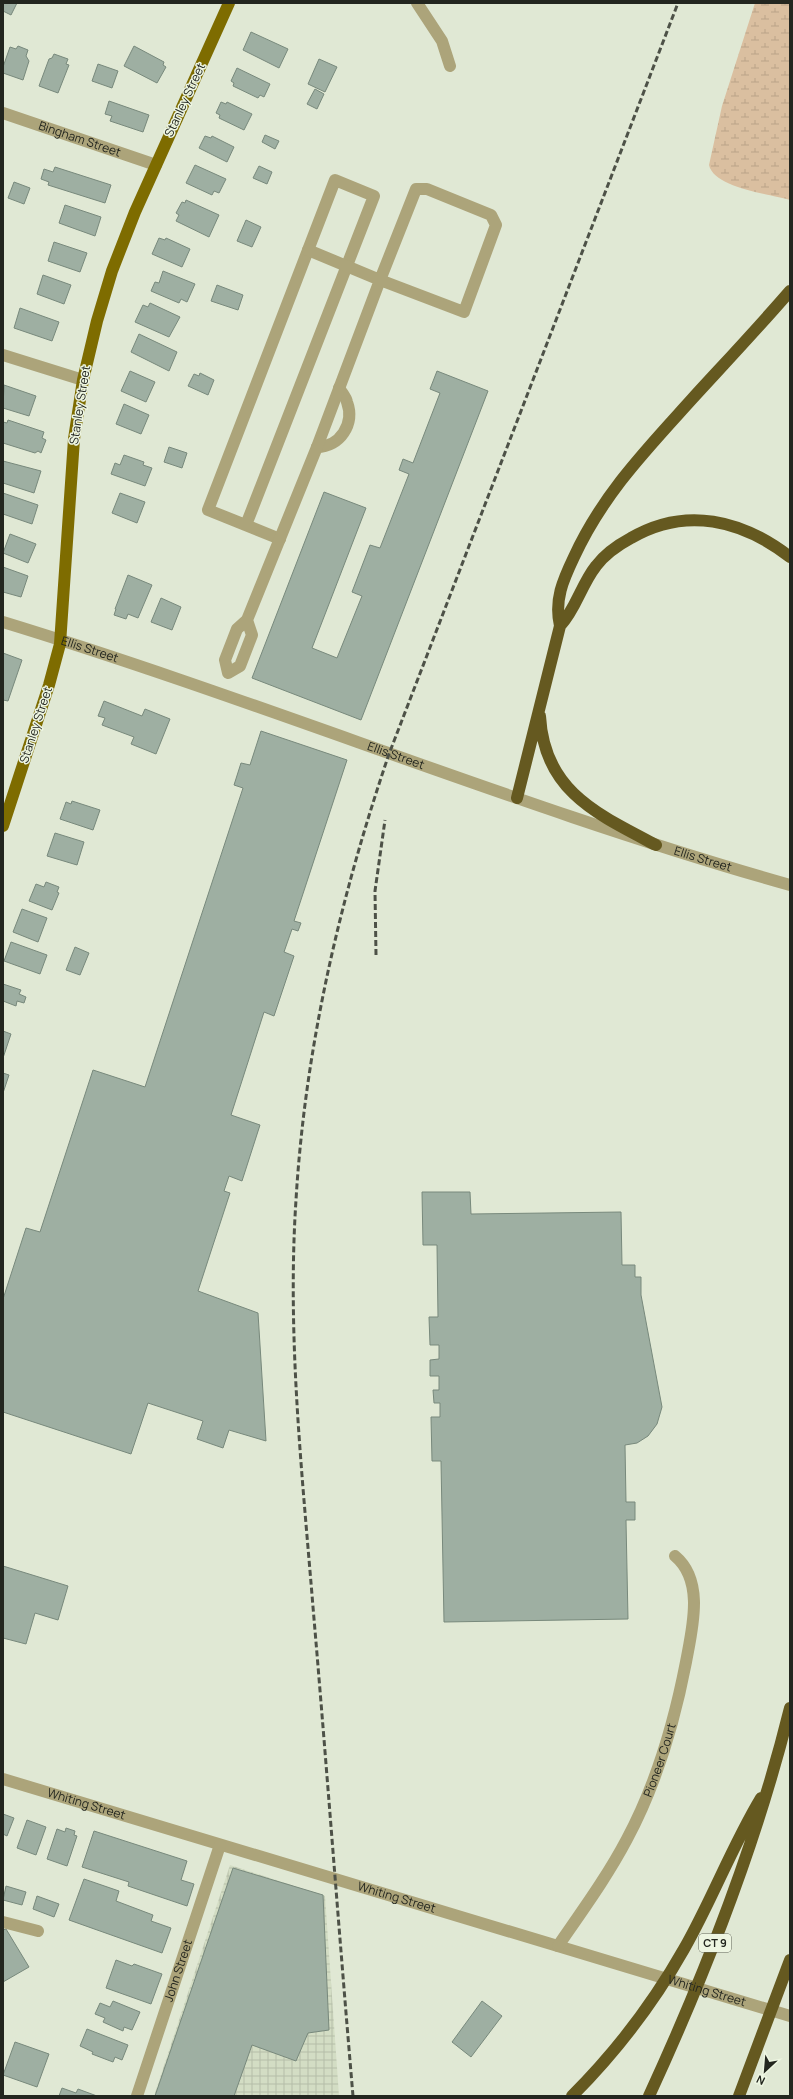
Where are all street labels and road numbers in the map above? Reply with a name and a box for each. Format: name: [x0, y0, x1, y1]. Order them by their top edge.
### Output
street label: Stanley Street: [160, 60, 209, 139]
street label: Bingham Street: [36, 117, 124, 161]
street label: Stanley Street: [65, 364, 94, 446]
street label: Ellis Street: [59, 632, 121, 666]
street label: Stanley Street: [15, 684, 56, 765]
street label: Ellis Street: [365, 737, 427, 773]
street label: Ellis Street: [672, 842, 734, 876]
street label: Pioneer Court: [639, 1721, 680, 1799]
street label: Whiting Street: [45, 1784, 128, 1823]
street label: Whiting Street: [356, 1877, 438, 1917]
road number: CT 9: [699, 1934, 731, 1952]
street label: John Street: [160, 1937, 196, 2004]
street label: Whiting Street: [666, 1971, 748, 2010]

